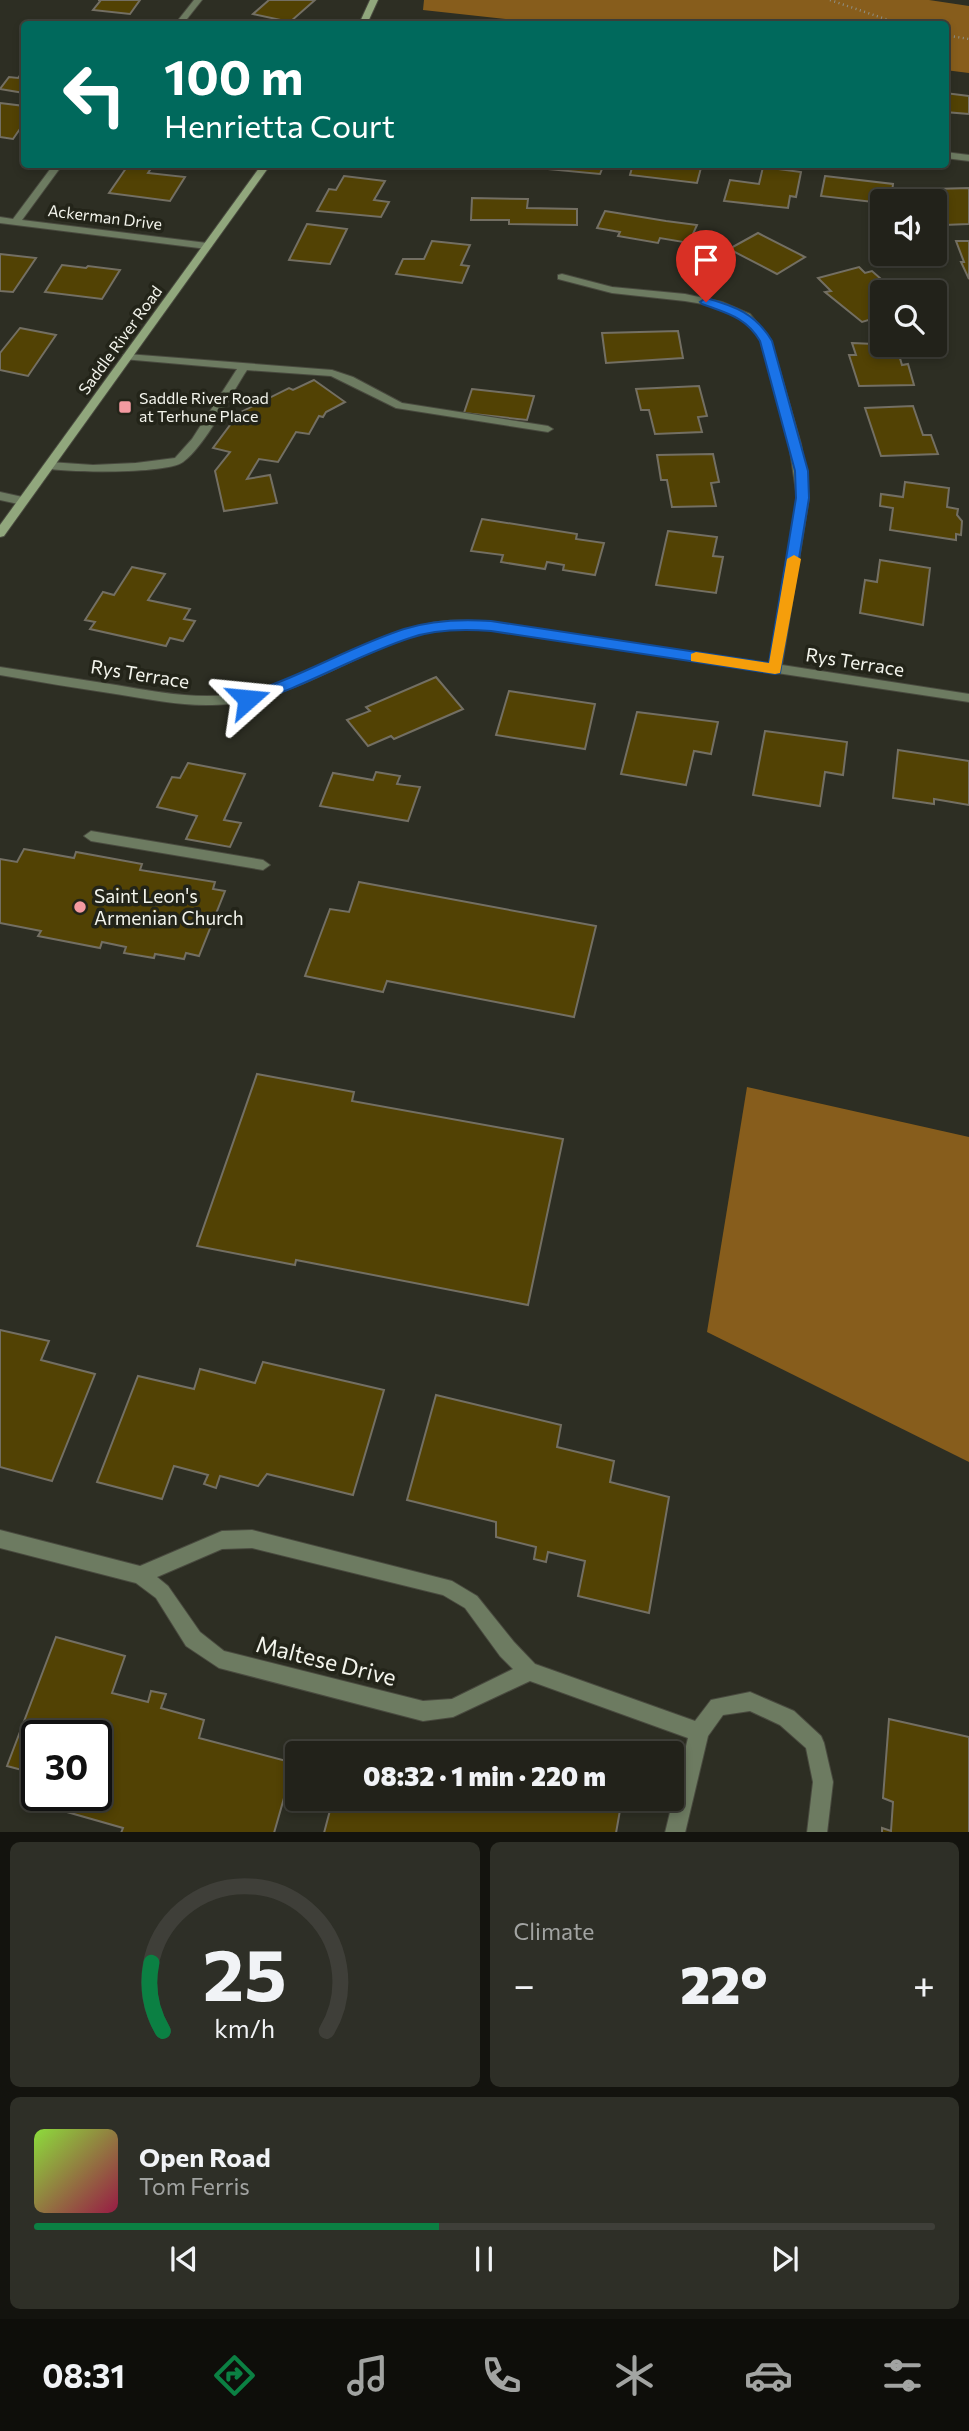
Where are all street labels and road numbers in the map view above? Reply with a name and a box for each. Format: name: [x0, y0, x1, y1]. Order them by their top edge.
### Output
street label: Ackerman Drive: [47, 200, 163, 233]
street label: Saddle River Road: [74, 282, 165, 398]
street label: Rys Terrace: [804, 642, 906, 681]
street label: Rys Terrace: [89, 654, 191, 693]
street label: Maltese Drive: [253, 1629, 399, 1691]

